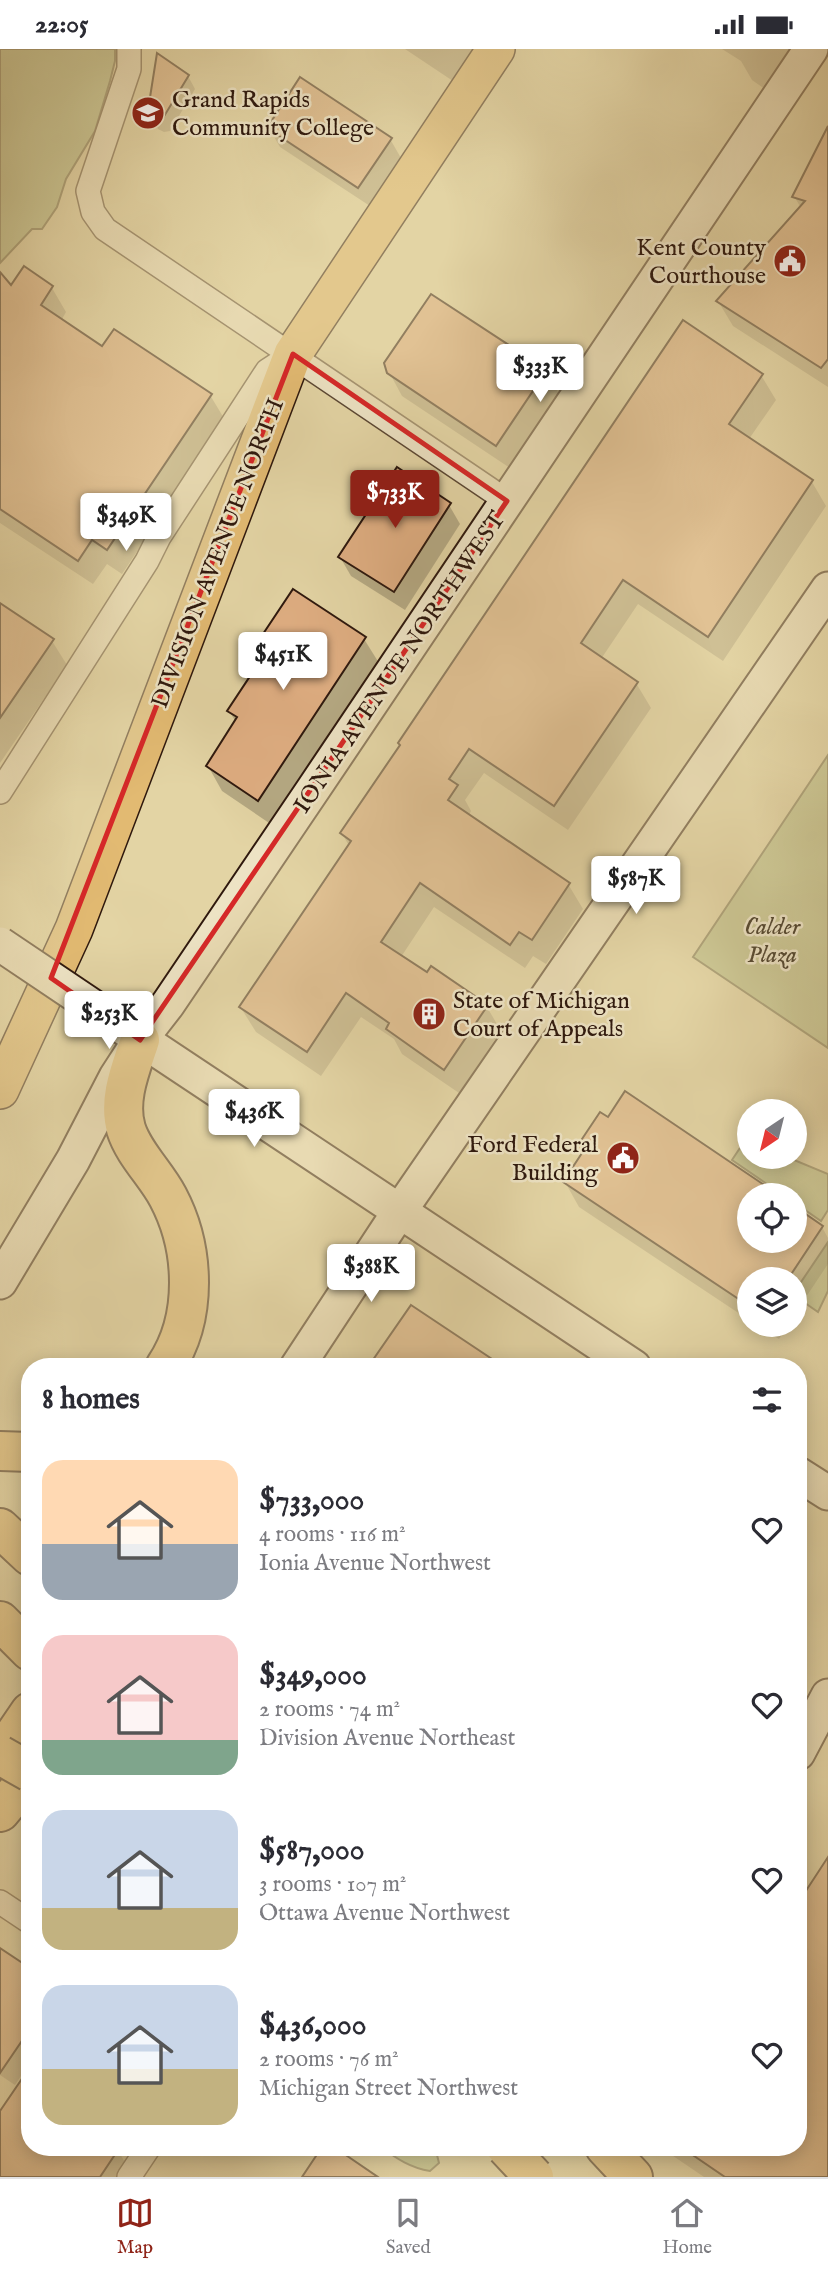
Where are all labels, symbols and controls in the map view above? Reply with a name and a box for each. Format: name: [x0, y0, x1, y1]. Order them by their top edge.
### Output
text: 22:05: [35, 8, 88, 41]
place label: Grand Rapids Community College: [172, 85, 374, 144]
school or university icon: Grand Rapids Community College: [129, 94, 167, 132]
place label: Kent County Courthouse: [636, 233, 766, 292]
public building icon: Kent County Courthouse: [771, 242, 809, 280]
pin: $333K: [491, 345, 589, 404]
text: $333K: [512, 352, 568, 381]
street label: DIVISION AVENUE NORTH: [145, 394, 292, 713]
pin: $733K: [346, 470, 444, 530]
text: $733K: [366, 478, 424, 507]
pin: $349K: [77, 493, 175, 553]
text: $349K: [96, 501, 156, 530]
street label: IONIA AVENUE NORTHWEST: [287, 505, 513, 820]
pin: $451K: [234, 633, 332, 692]
text: $451K: [254, 640, 312, 669]
pin: $587K: [587, 857, 685, 916]
text: $587K: [607, 864, 665, 893]
park label: Calder Plaza: [744, 912, 802, 971]
place label: State of Michigan Court of Appeals: [453, 986, 630, 1045]
pin: $253K: [60, 991, 158, 1051]
building icon: State of Michigan Court of Appeals: [410, 995, 448, 1033]
text: $253K: [80, 999, 138, 1028]
pin: $436K: [205, 1089, 303, 1149]
text: $436K: [225, 1097, 283, 1126]
north arrow: [737, 1099, 807, 1169]
map controls: [737, 1099, 807, 1337]
place label: Ford Federal Building: [468, 1130, 599, 1189]
public building icon: Ford Federal Building: [604, 1139, 642, 1177]
button: locate: [737, 1183, 807, 1253]
pin: $388K: [322, 1245, 420, 1304]
text: $388K: [343, 1252, 399, 1281]
button: layers: [737, 1267, 807, 1337]
text: 8 homes: [42, 1381, 140, 1419]
icon: filters: [748, 1381, 786, 1419]
text: $733,000: [259, 1482, 364, 1520]
icon: home: [98, 1488, 182, 1572]
icon: heart: [748, 1511, 786, 1549]
text: 4 rooms · 116 m²: [259, 1520, 406, 1549]
text: Ionia Avenue Northwest: [259, 1549, 491, 1578]
text: $349,000: [259, 1657, 367, 1695]
icon: home: [98, 1663, 182, 1747]
icon: heart: [748, 1686, 786, 1724]
text: 2 rooms · 74 m²: [259, 1695, 400, 1724]
text: Division Avenue Northeast: [259, 1724, 515, 1753]
text: $587,000: [259, 1832, 364, 1870]
icon: home: [98, 1838, 182, 1922]
icon: heart: [748, 1861, 786, 1899]
text: 3 rooms · 107 m²: [259, 1870, 407, 1899]
text: Ottawa Avenue Northwest: [259, 1899, 510, 1928]
text: $436,000: [259, 2007, 366, 2045]
icon: home: [98, 2013, 182, 2097]
icon: heart: [748, 2036, 786, 2074]
text: 2 rooms · 76 m²: [259, 2045, 399, 2074]
text: Michigan Street Northwest: [259, 2074, 518, 2103]
tab: Map: [116, 2194, 154, 2260]
tab: Saved: [386, 2194, 431, 2260]
tab: Home: [662, 2194, 712, 2260]

